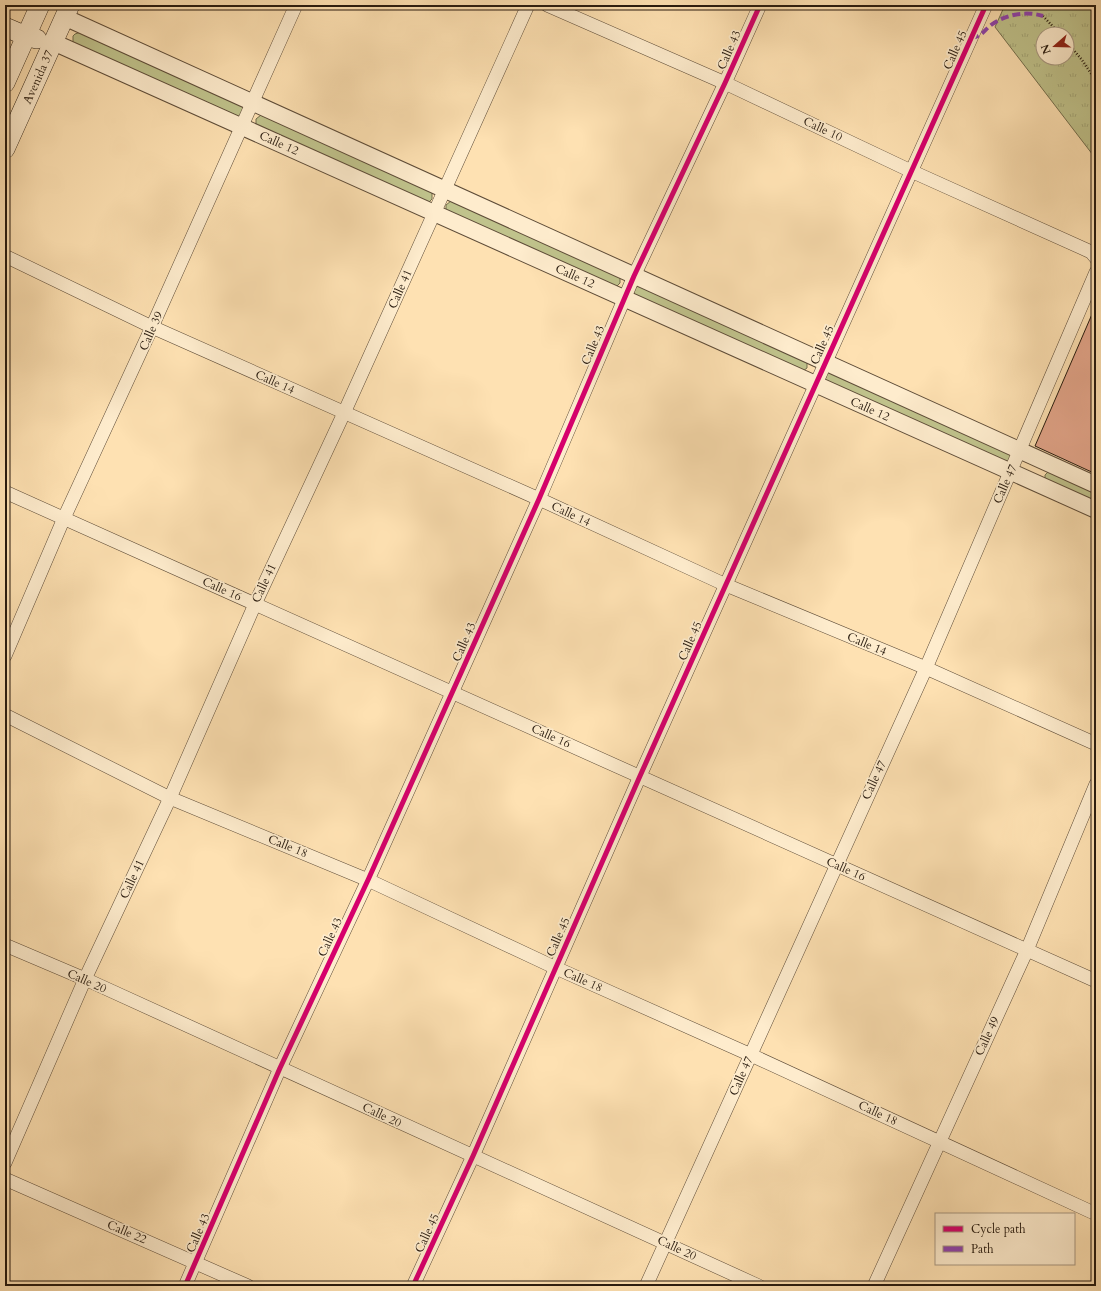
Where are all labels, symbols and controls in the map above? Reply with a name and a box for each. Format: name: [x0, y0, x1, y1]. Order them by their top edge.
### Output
north arrow: [1035, 26, 1075, 66]
street label: Calle 43: [713, 28, 745, 72]
street label: Calle 45: [939, 28, 971, 72]
text: N: [1037, 42, 1055, 56]
street label: Avenida 37: [19, 48, 57, 106]
street label: Calle 10: [801, 113, 845, 145]
street label: Calle 12: [257, 127, 301, 159]
street label: Calle 12: [553, 260, 597, 292]
street label: Calle 41: [384, 267, 416, 311]
street label: Calle 39: [135, 309, 167, 353]
street label: Calle 43: [578, 323, 608, 367]
street label: Calle 45: [806, 323, 838, 367]
street label: Calle 14: [253, 366, 297, 398]
street label: Calle 12: [848, 393, 892, 425]
street label: Calle 47: [989, 462, 1021, 506]
street label: Calle 14: [549, 498, 593, 530]
street label: Calle 41: [248, 561, 280, 605]
street label: Calle 16: [200, 573, 244, 605]
street label: Calle 45: [674, 619, 706, 663]
street label: Calle 43: [448, 620, 480, 664]
street label: Calle 14: [845, 629, 889, 659]
street label: Calle 16: [529, 720, 573, 752]
street label: Calle 47: [858, 758, 890, 802]
street label: Calle 18: [266, 831, 310, 861]
street label: Calle 16: [824, 853, 868, 885]
street label: Calle 41: [116, 857, 148, 901]
street label: Calle 43: [314, 915, 346, 959]
street label: Calle 45: [542, 915, 574, 959]
street label: Calle 18: [561, 964, 605, 996]
street label: Calle 20: [65, 965, 109, 997]
street label: Calle 49: [971, 1014, 1003, 1058]
street label: Calle 47: [725, 1054, 757, 1098]
street label: Calle 18: [856, 1097, 900, 1129]
street label: Calle 20: [360, 1099, 404, 1131]
street label: Calle 43: [182, 1211, 214, 1255]
street label: Calle 45: [411, 1211, 443, 1255]
legend: [935, 1213, 1075, 1265]
street label: Calle 22: [105, 1217, 149, 1247]
text: Cycle path: [971, 1221, 1026, 1237]
street label: Calle 20: [655, 1232, 699, 1264]
text: Path: [971, 1241, 994, 1257]

